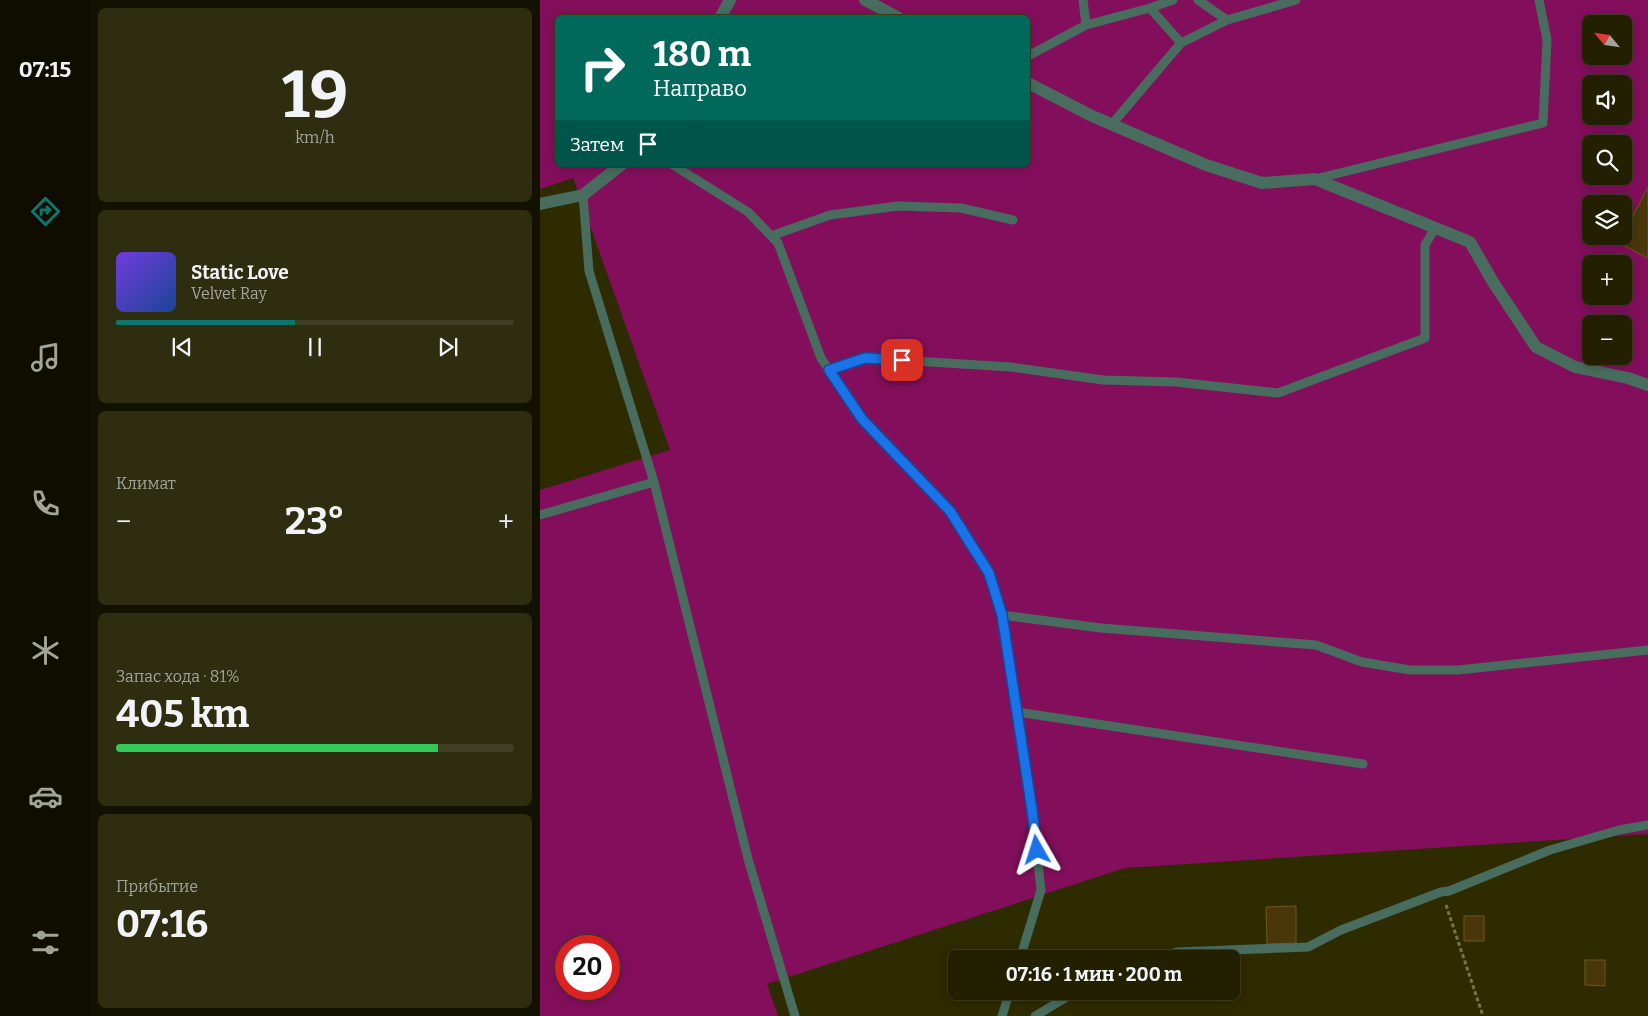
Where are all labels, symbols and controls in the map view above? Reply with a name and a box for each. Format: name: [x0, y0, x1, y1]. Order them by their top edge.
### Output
north arrow: [1582, 15, 1632, 65]
map controls: [1582, 15, 1632, 365]
text: 180 m: [653, 33, 751, 75]
icon: right: [570, 35, 635, 100]
text: 07:15: [19, 56, 71, 83]
text: 19: [282, 56, 348, 134]
text: Направо: [653, 75, 747, 102]
button: sound: [1582, 75, 1632, 125]
text: km/h: [295, 128, 335, 147]
icon: arrive: [634, 130, 662, 158]
text: Затем: [570, 133, 624, 156]
button: search: [1582, 135, 1632, 185]
icon: directions: [28, 194, 63, 229]
button: layers: [1582, 195, 1632, 245]
button: +: [1582, 255, 1632, 305]
text: Static Love: [191, 261, 289, 284]
text: Velvet Ray: [191, 284, 267, 303]
button: −: [1582, 315, 1632, 365]
icon: previous: [168, 333, 196, 361]
icon: pause: [301, 333, 329, 361]
icon: next: [434, 333, 462, 361]
pin: [881, 339, 923, 381]
icon: music: [28, 340, 63, 375]
icon: arrive: [888, 346, 916, 374]
text: Климат: [116, 474, 176, 493]
icon: phone: [28, 486, 63, 521]
text: 23°: [285, 498, 345, 544]
text: −: [116, 505, 131, 538]
text: +: [498, 505, 514, 538]
icon: climate: [28, 633, 63, 668]
text: Запас хода · 81%: [116, 667, 240, 686]
text: 405 km: [116, 691, 249, 737]
icon: car: [28, 779, 63, 814]
position arrow: [1010, 823, 1062, 875]
text: Прибытие: [116, 877, 198, 896]
text: 07:16: [116, 901, 208, 947]
icon: filters: [28, 925, 63, 960]
speed limit sign: 20: [555, 935, 620, 1000]
text: 07:16 · 1 мин · 200 m: [1006, 963, 1182, 986]

